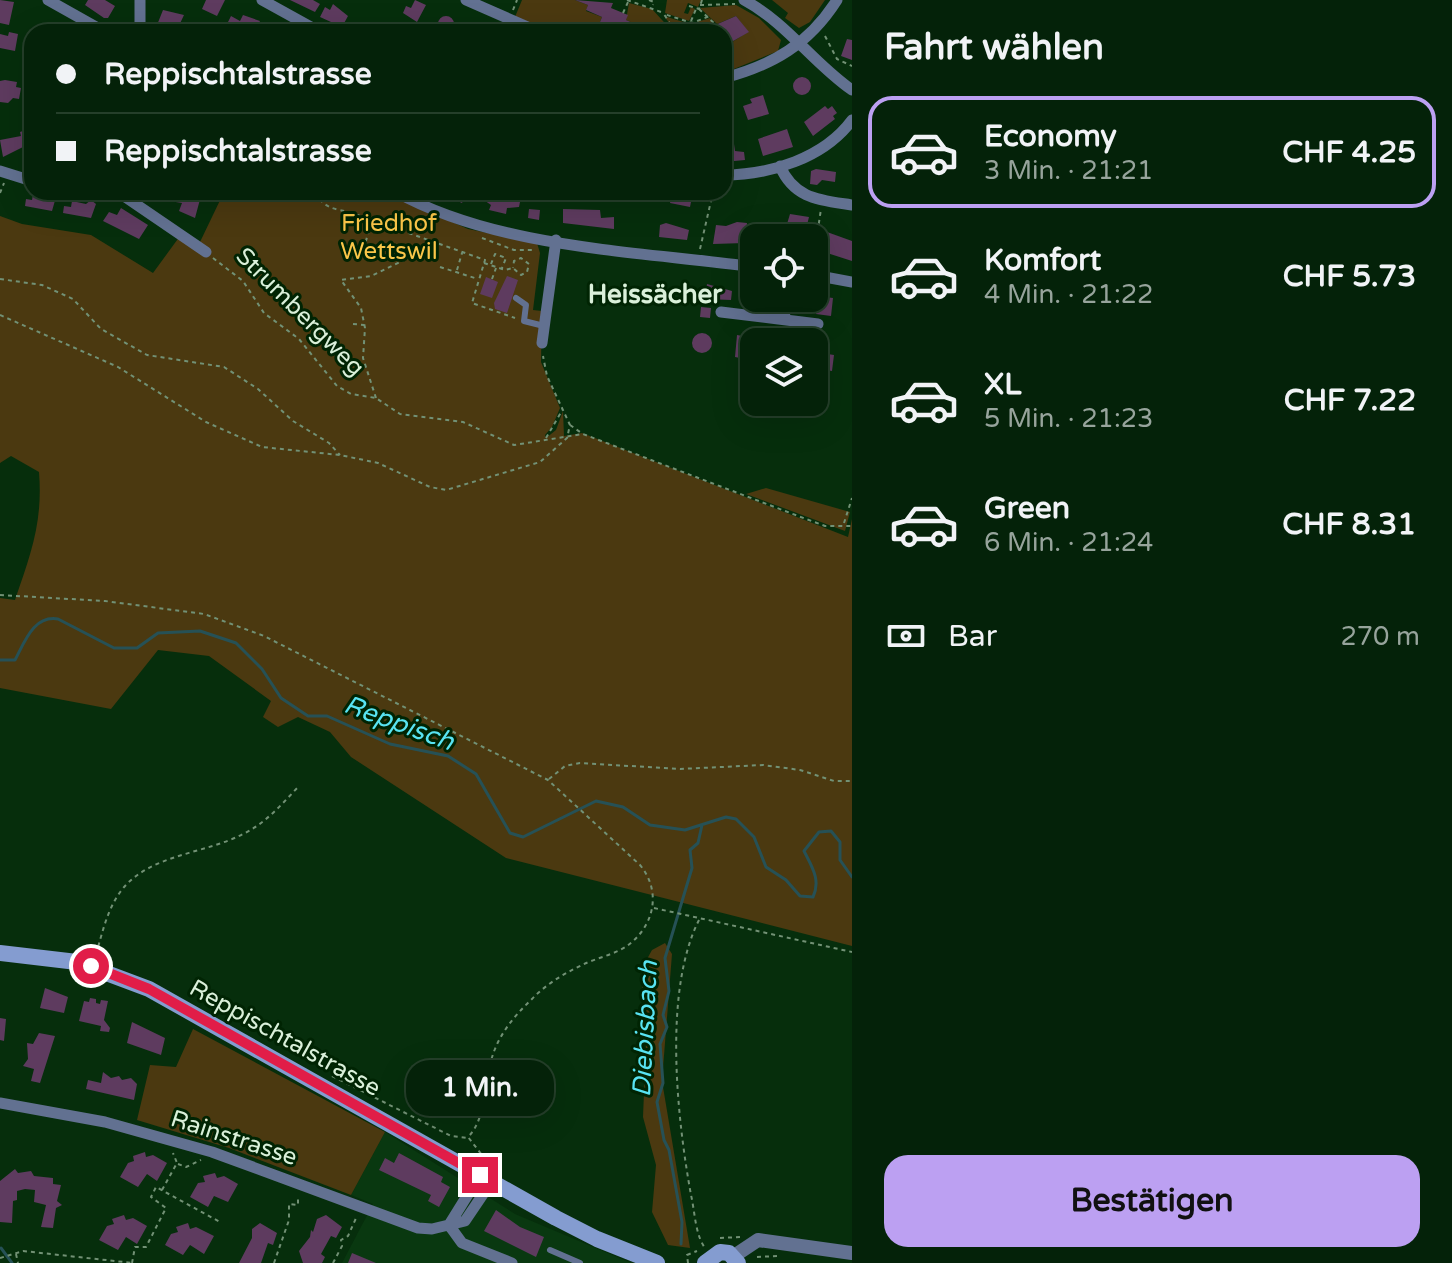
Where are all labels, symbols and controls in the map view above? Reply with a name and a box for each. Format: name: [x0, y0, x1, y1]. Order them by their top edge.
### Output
text: Fahrt wählen: [884, 26, 1104, 69]
text: Reppischtalstrasse: [104, 56, 372, 93]
icon: car: [888, 116, 960, 188]
text: Economy: [984, 118, 1117, 155]
text: Reppischtalstrasse: [104, 133, 372, 170]
text: CHF 4.25: [1282, 134, 1416, 171]
text: 3 Min. · 21:21: [984, 155, 1153, 186]
park label: Friedhof Wettswil: [340, 209, 438, 266]
map controls: [740, 224, 828, 416]
button: locate: [740, 224, 828, 312]
icon: car: [888, 240, 960, 312]
street label: Strumbergweg: [230, 242, 370, 382]
text: Komfort: [984, 242, 1101, 279]
text: CHF 5.73: [1283, 258, 1416, 295]
district label: Heissächer: [588, 279, 723, 310]
text: 4 Min. · 21:22: [984, 279, 1153, 310]
button: layers: [740, 328, 828, 416]
icon: car: [888, 364, 960, 436]
text: XL: [984, 366, 1021, 403]
text: CHF 7.22: [1284, 382, 1416, 419]
text: 5 Min. · 21:23: [984, 403, 1153, 434]
icon: car: [888, 488, 960, 560]
text: Green: [984, 490, 1070, 527]
text: CHF 8.31: [1282, 506, 1416, 543]
text: 6 Min. · 21:24: [984, 527, 1153, 558]
icon: cash: [884, 614, 928, 658]
text: Bar: [948, 618, 997, 655]
text: 270 m: [1340, 621, 1420, 652]
water label: Reppisch: [340, 689, 459, 758]
route start: [73, 948, 109, 984]
water label: Diebisbach: [626, 959, 664, 1098]
street label: Reppischtalstrasse: [184, 973, 386, 1103]
callout: 1 Min.: [406, 1059, 554, 1115]
text: 1 Min.: [441, 1072, 519, 1103]
street label: Rainstrasse: [167, 1104, 301, 1172]
button: Bestätigen: [884, 1155, 1420, 1247]
route end: [462, 1157, 498, 1193]

